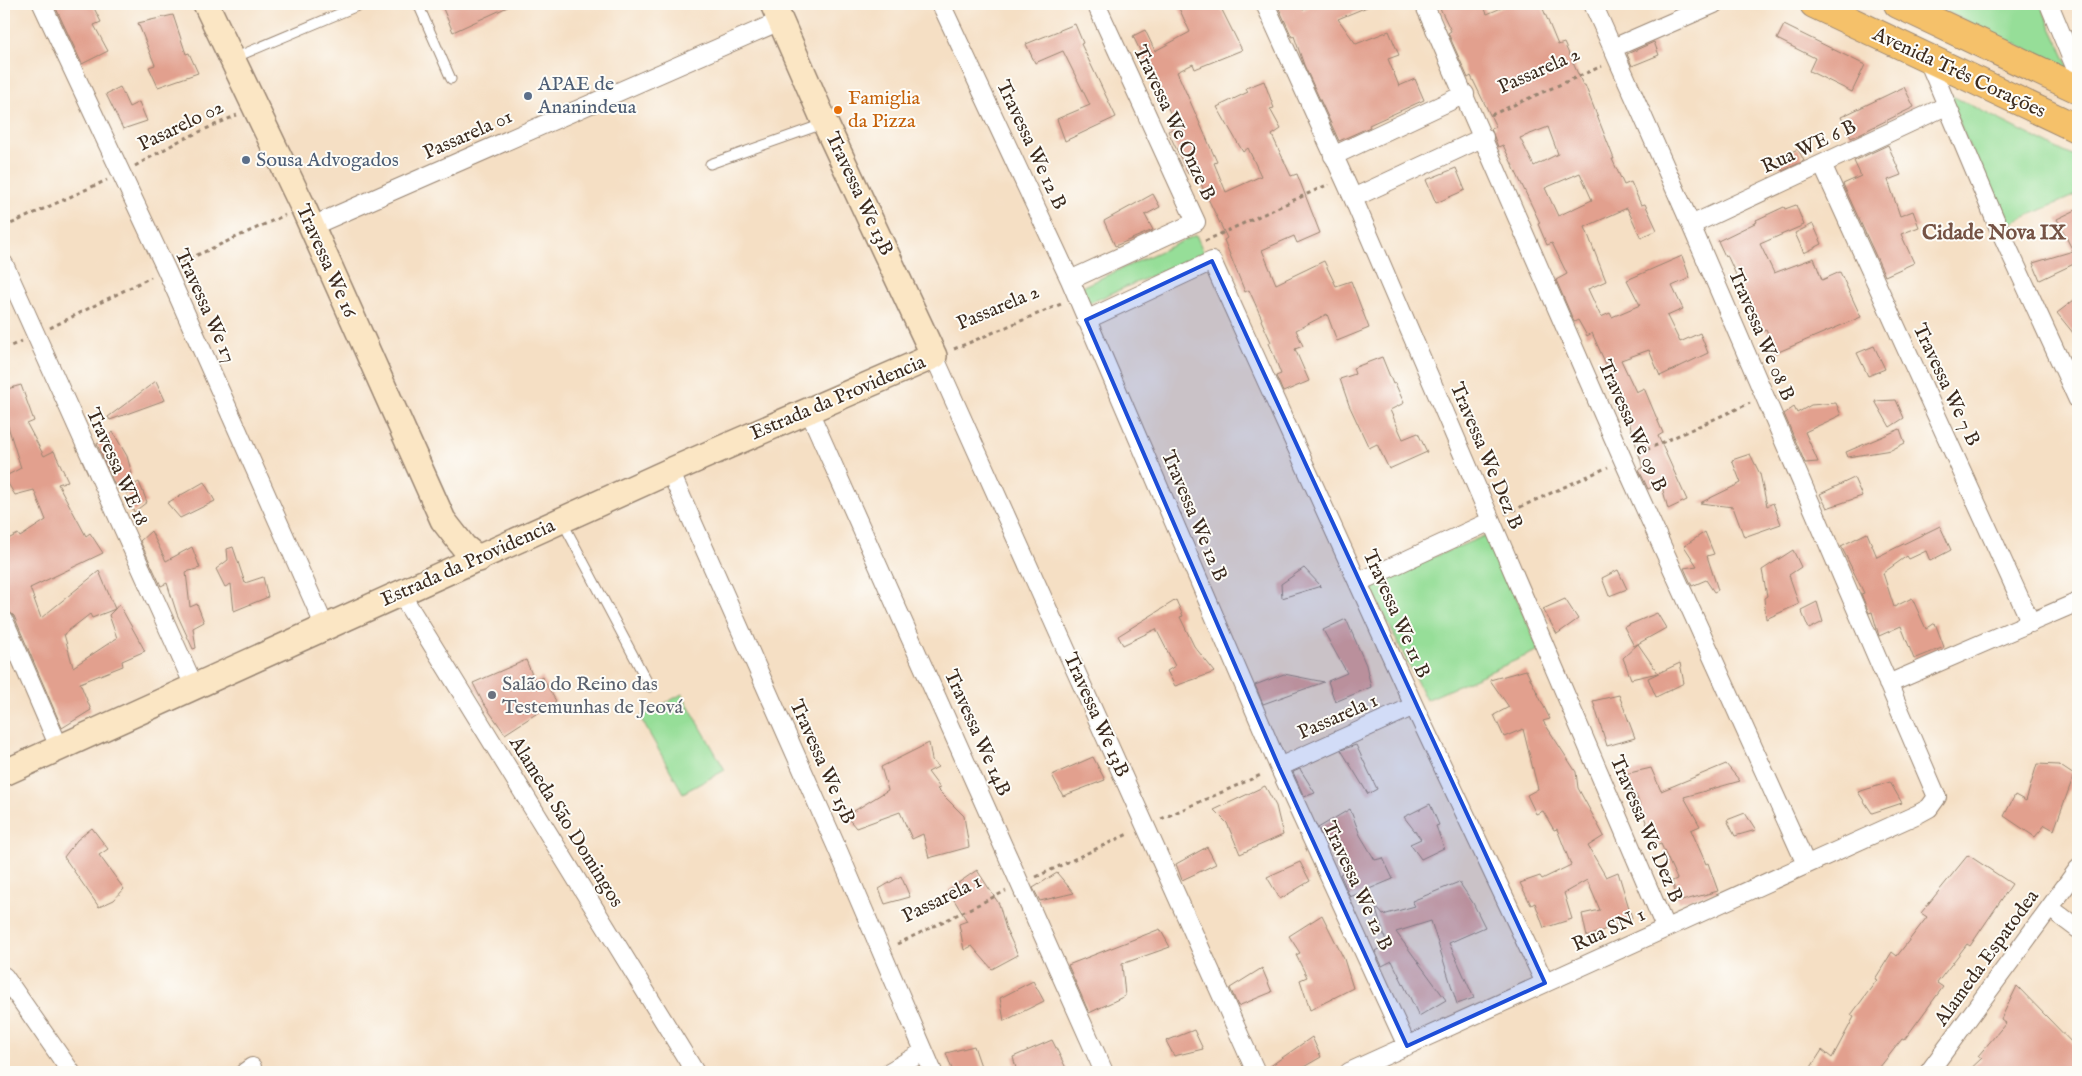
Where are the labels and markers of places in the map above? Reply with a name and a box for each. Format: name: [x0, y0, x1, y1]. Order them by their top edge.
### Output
place label: APAE de Ananindeua: [537, 72, 637, 120]
place label: Famiglia da Pizza: [848, 86, 921, 134]
marker: APAE de Ananindeua: [522, 90, 534, 102]
marker: Famiglia da Pizza: [832, 104, 844, 116]
place label: Sousa Advogados: [256, 148, 399, 173]
marker: Sousa Advogados: [240, 154, 252, 166]
place label: Salão do Reino das Testemunhas de Jeová: [502, 672, 684, 720]
marker: Salão do Reino das Testemunhas de Jeová: [486, 689, 498, 701]

